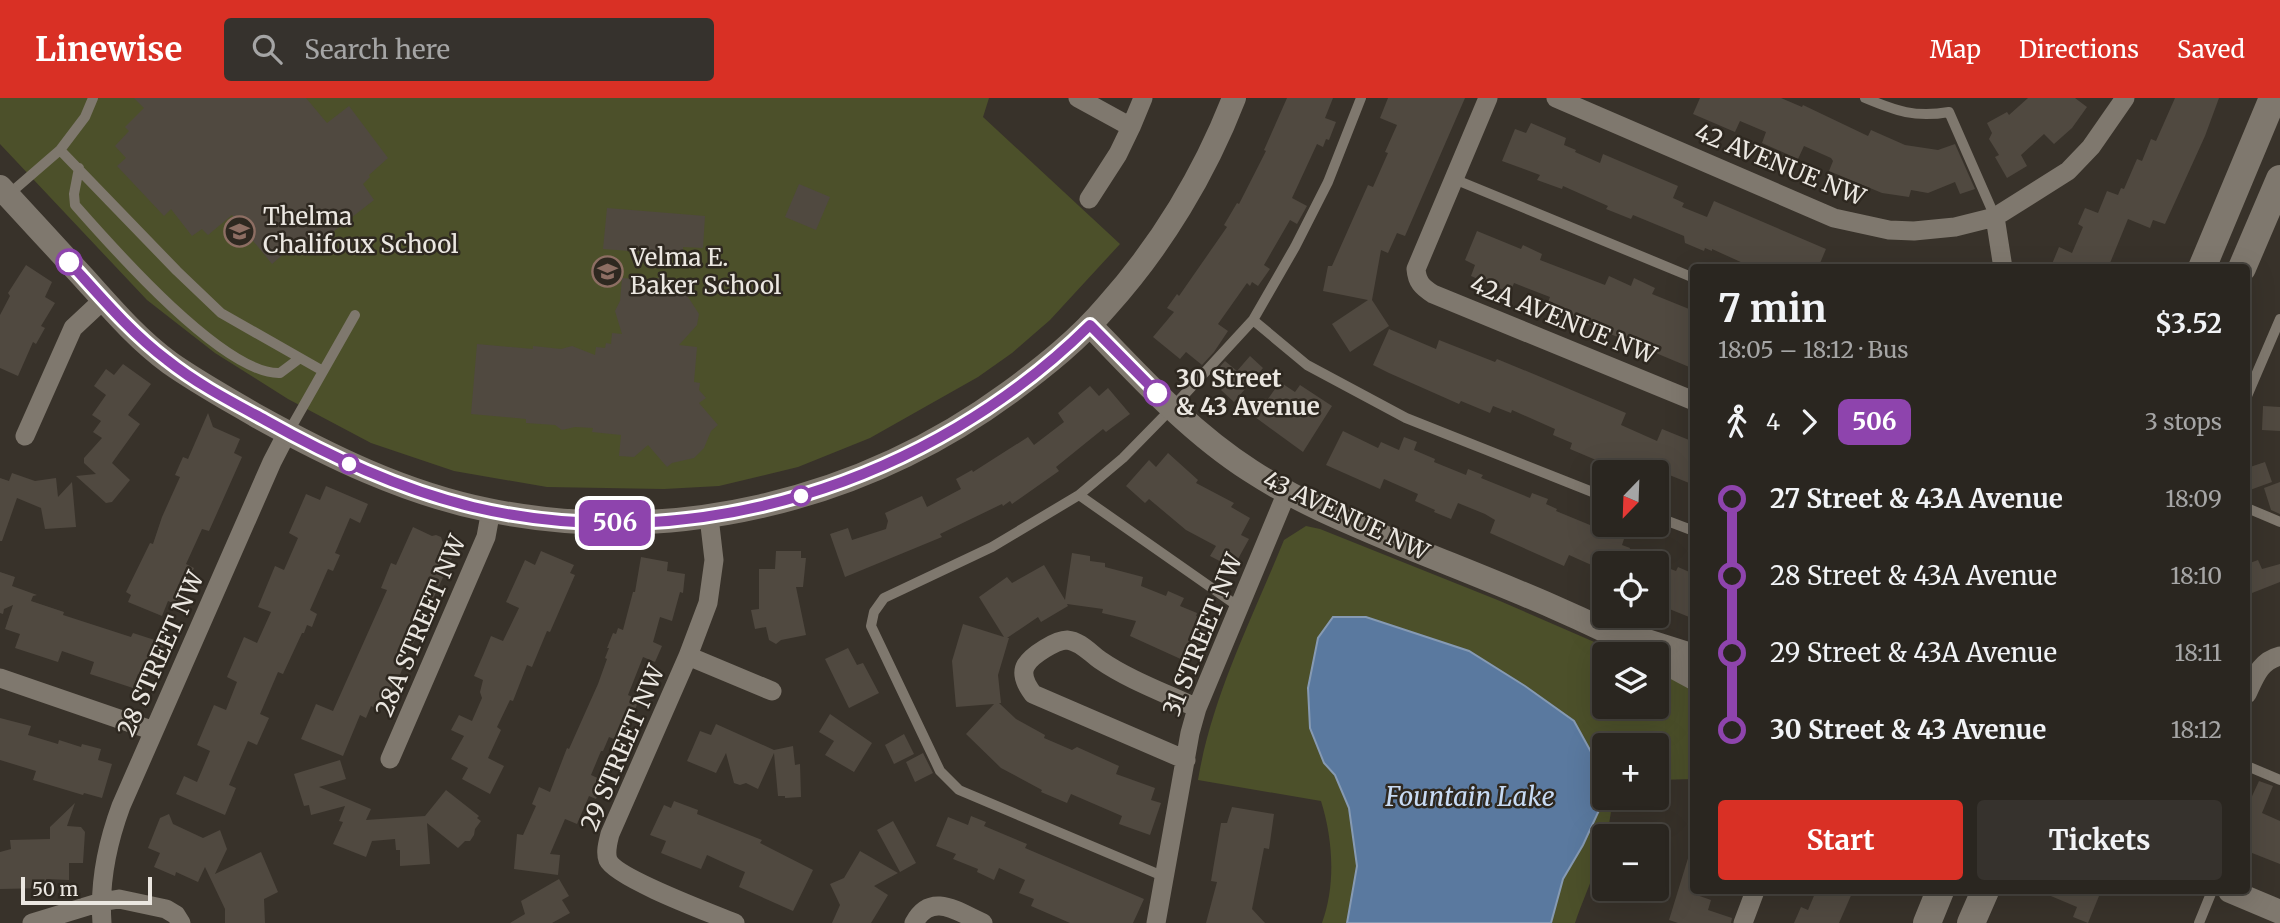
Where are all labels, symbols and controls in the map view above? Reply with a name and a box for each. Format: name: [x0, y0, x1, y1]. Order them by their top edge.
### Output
search box: [224, 18, 714, 81]
text: Linewise: [35, 29, 182, 70]
icon: search: [248, 30, 286, 68]
text: Search here: [304, 33, 450, 66]
text: Map: [1930, 34, 1981, 65]
text: Directions: [2019, 34, 2139, 65]
text: Saved: [2177, 34, 2245, 65]
street label: 42 AVENUE NW: [1690, 116, 1871, 213]
place label: Thelma Chalifoux School: [263, 201, 458, 260]
school or university icon: Thelma Chalifoux School: [223, 214, 257, 248]
place label: Velma E. Baker School: [629, 242, 781, 301]
unlabelled marker: [56, 249, 82, 275]
school or university icon: Velma E. Baker School: [590, 255, 624, 289]
street label: 42A AVENUE NW: [1466, 268, 1662, 371]
text: 7 min: [1718, 285, 1827, 332]
text: $3.52: [2155, 307, 2222, 340]
text: 18:05 – 18:12 · Bus: [1718, 335, 1909, 364]
place label: 30 Street & 43 Avenue: [1176, 363, 1320, 422]
marker: 30 Street & 43 Avenue: [1144, 380, 1170, 406]
icon: walk: [1718, 403, 1756, 441]
icon: forward: [1790, 403, 1828, 441]
text: 506: [1852, 406, 1897, 437]
text: 4: [1766, 407, 1780, 436]
text: 3 stops: [2145, 407, 2222, 436]
unlabelled marker: [339, 454, 359, 474]
north arrow: [1592, 460, 1670, 537]
map controls: [1592, 460, 1669, 901]
street label: 43 AVENUE NW: [1258, 464, 1435, 568]
text: 27 Street & 43A Avenue: [1770, 482, 2063, 515]
text: 18:09: [2165, 484, 2222, 513]
unlabelled marker: [791, 486, 811, 506]
line badge: 506: [575, 500, 655, 546]
text: 506: [593, 507, 637, 538]
street label: 28A STREET NW: [368, 529, 473, 721]
street label: 31 STREET NW: [1156, 548, 1250, 721]
button: locate: [1592, 551, 1669, 628]
text: 28 Street & 43A Avenue: [1770, 559, 2057, 592]
text: 18:10: [2170, 561, 2222, 590]
street label: 28 STREET NW: [110, 565, 211, 741]
text: 29 Street & 43A Avenue: [1770, 636, 2057, 669]
text: 18:11: [2174, 638, 2222, 667]
button: layers: [1592, 642, 1669, 719]
street label: 29 STREET NW: [574, 659, 672, 836]
text: 30 Street & 43 Avenue: [1770, 713, 2046, 746]
text: 18:12: [2171, 715, 2222, 744]
button: +: [1592, 733, 1669, 810]
water label: Fountain Lake: [1384, 780, 1555, 813]
button: Start: [1718, 800, 1963, 880]
button: Tickets: [1977, 800, 2222, 880]
button: −: [1592, 824, 1669, 901]
scale bar: [21, 874, 152, 906]
text: 50 m: [32, 877, 78, 901]

